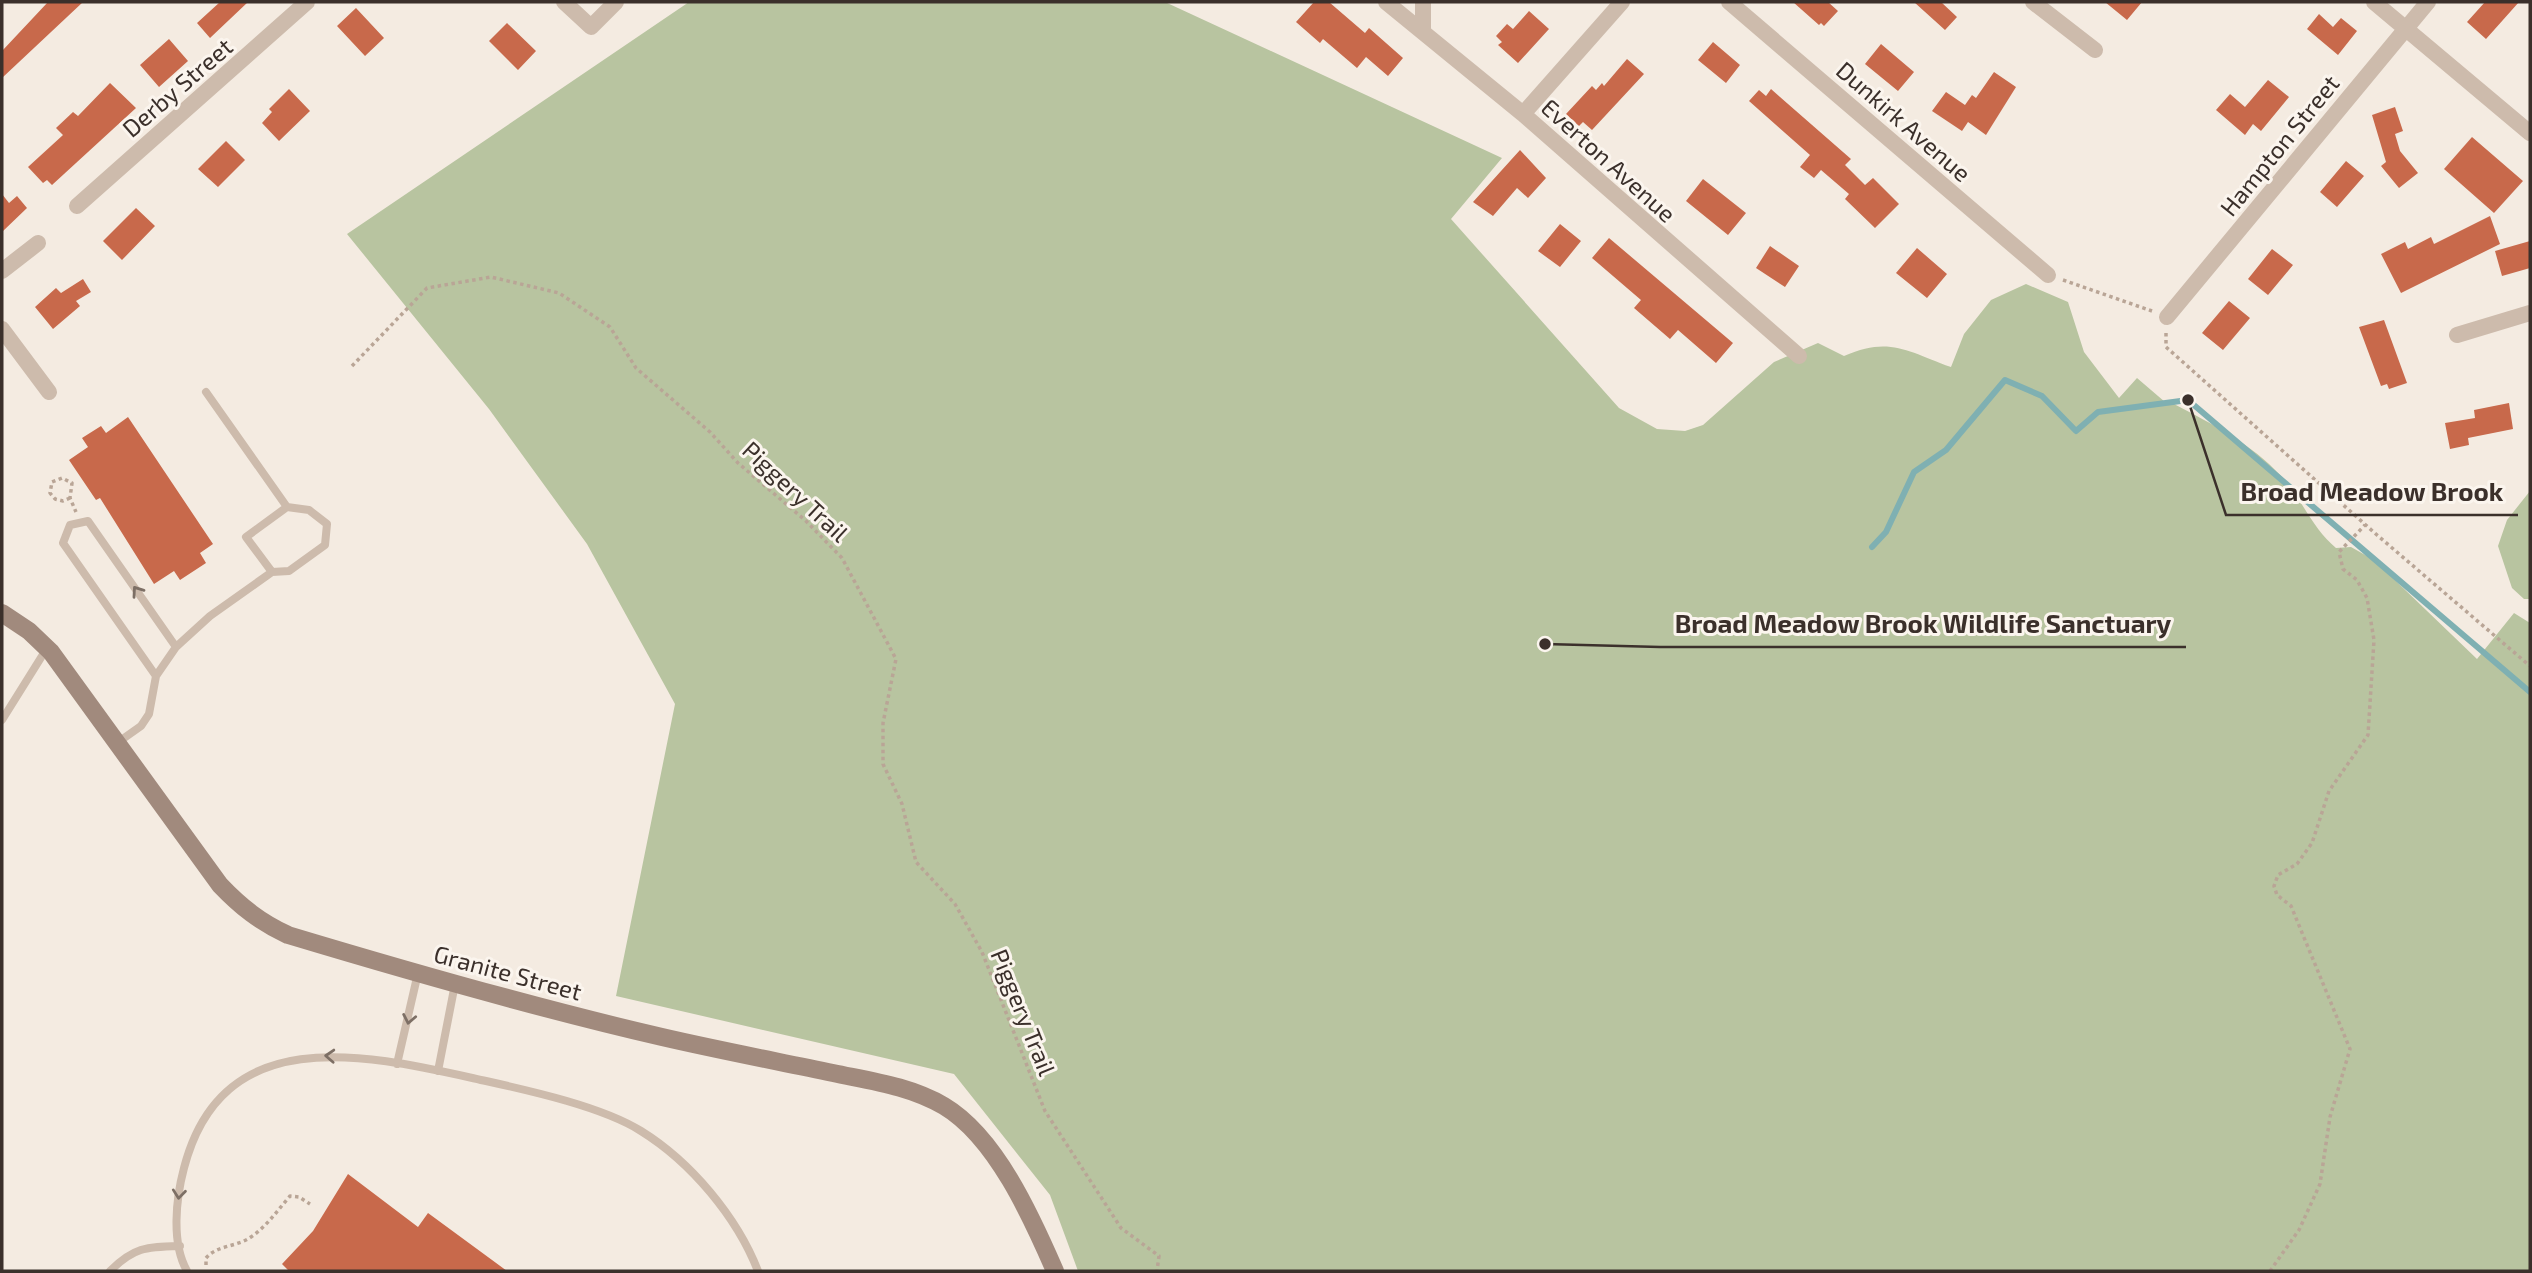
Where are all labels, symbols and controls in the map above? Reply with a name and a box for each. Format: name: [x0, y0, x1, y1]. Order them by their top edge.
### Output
street label: Derby Street: [116, 31, 238, 143]
street label: Dunkirk Avenue: [1831, 55, 1977, 187]
street label: Hampton Street: [2213, 69, 2345, 221]
street label: Everton Avenue: [1536, 92, 1682, 228]
street label: Piggery Trail: [737, 435, 855, 547]
callout: Broad Meadow Brook: [2226, 468, 2518, 515]
text: Broad Meadow Brook: [2241, 475, 2504, 506]
one-way arrow: [133, 586, 145, 599]
callout: Broad Meadow Brook Wildlife Sanctuary: [1660, 600, 2186, 647]
text: Broad Meadow Brook Wildlife Sanctuary: [1675, 607, 2172, 639]
street label: Granite Street: [431, 938, 585, 1006]
street label: Piggery Trail: [985, 945, 1063, 1079]
one-way arrow: [402, 1013, 417, 1025]
one-way arrow: [324, 1049, 335, 1064]
one-way arrow: [172, 1189, 187, 1200]

